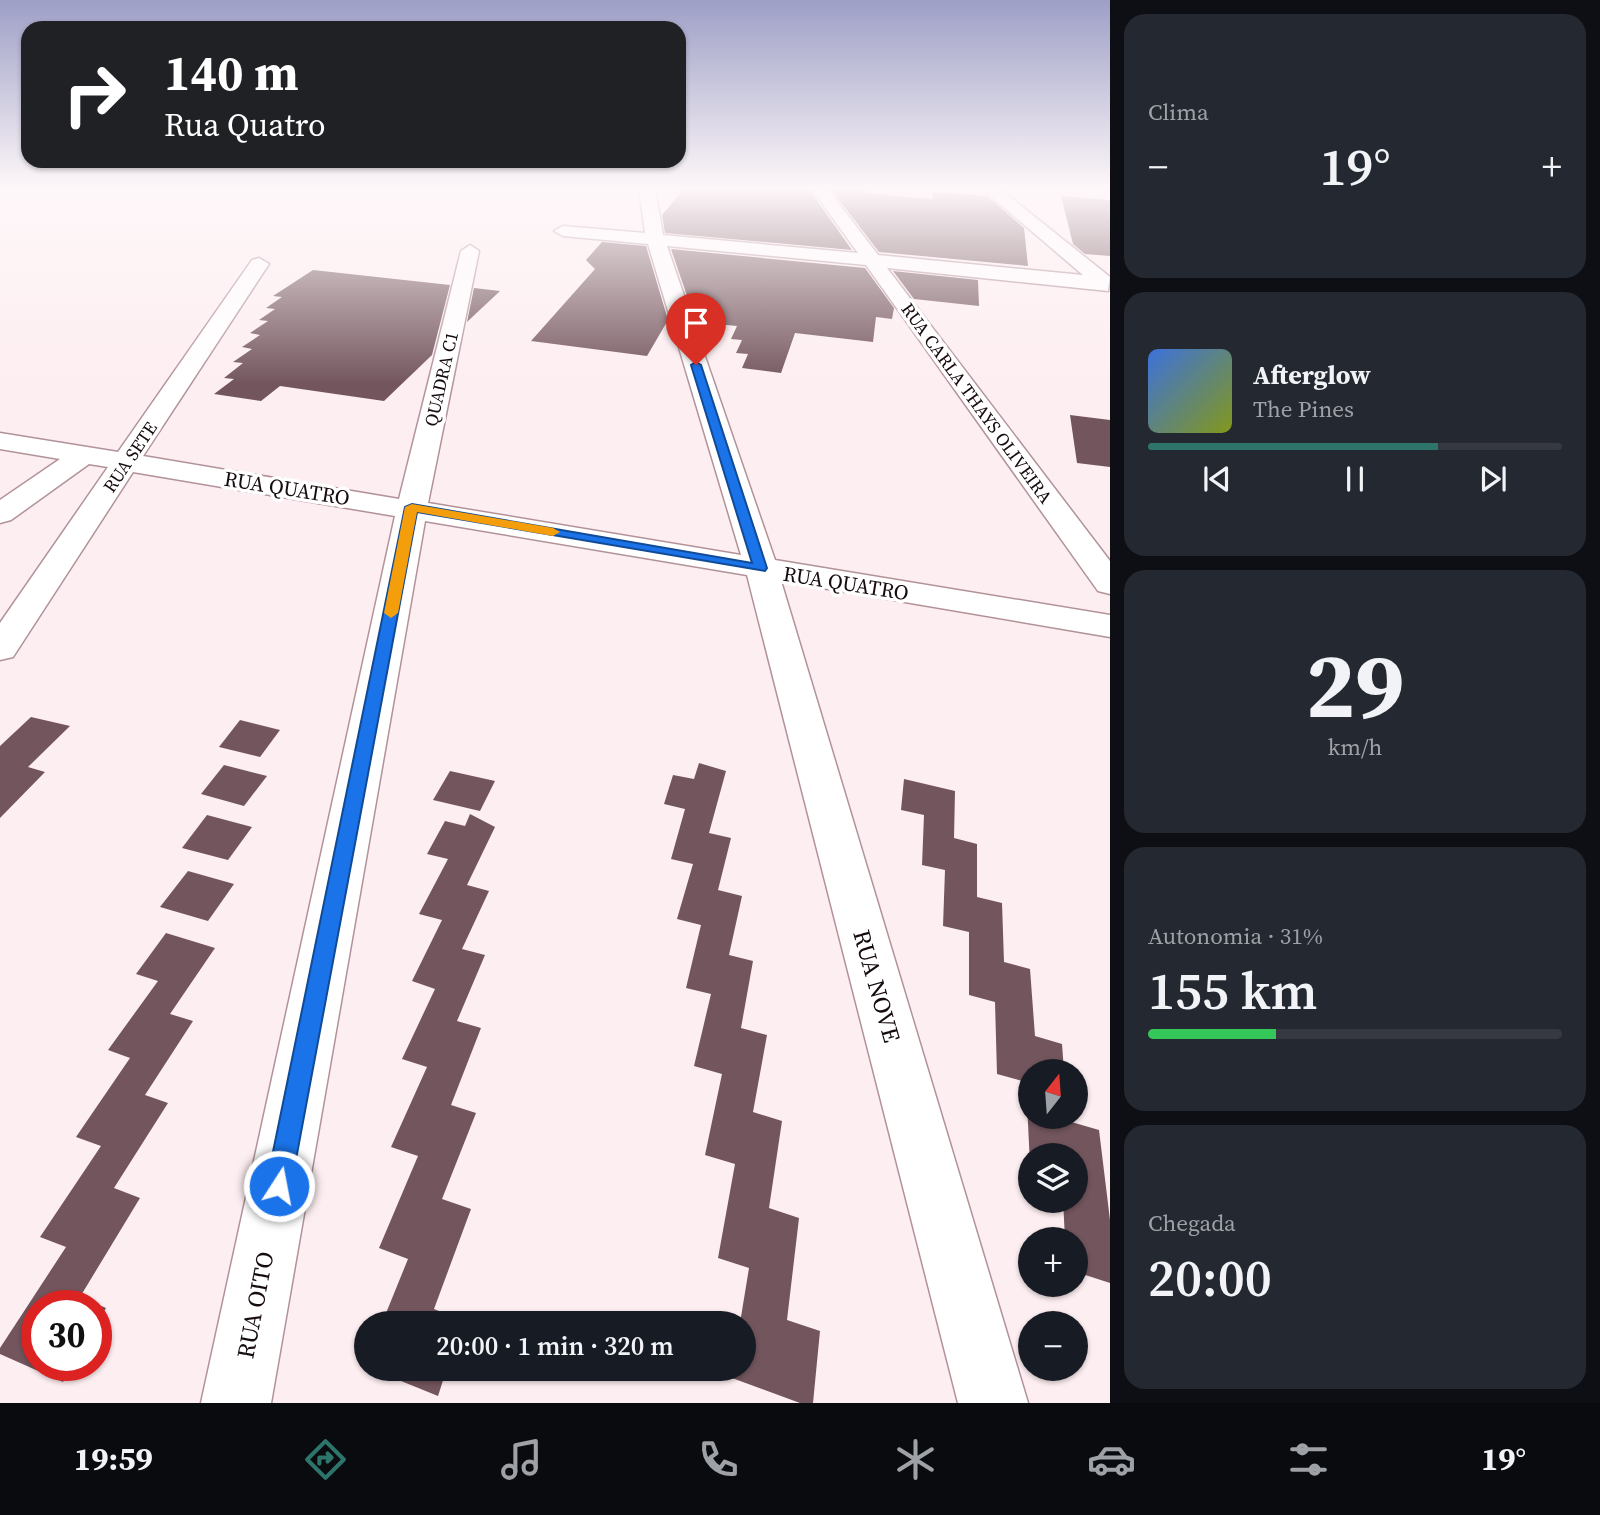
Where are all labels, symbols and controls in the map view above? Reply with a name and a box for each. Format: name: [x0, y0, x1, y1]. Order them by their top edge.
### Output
text: 140 m: [164, 39, 299, 106]
icon: right: [49, 49, 140, 140]
text: Clima: [1148, 96, 1209, 128]
text: Rua Quatro: [164, 103, 326, 147]
text: 19°: [1319, 131, 1391, 202]
text: −: [1148, 141, 1168, 193]
text: +: [1542, 141, 1562, 193]
pin: [666, 293, 726, 365]
street label: RUA CARLA THAYS OLIVEIRA: [896, 297, 1058, 509]
icon: arrive: [677, 304, 715, 342]
street label: QUADRA C1: [418, 329, 464, 429]
text: Afterglow: [1253, 357, 1371, 393]
text: The Pines: [1253, 393, 1354, 425]
street label: RUA SETE: [97, 416, 163, 497]
icon: previous: [1198, 460, 1236, 498]
icon: pause: [1336, 460, 1374, 498]
icon: next: [1474, 460, 1512, 498]
street label: RUA QUATRO: [222, 464, 352, 512]
street label: RUA QUATRO: [781, 559, 911, 607]
text: 29: [1306, 623, 1404, 747]
text: km/h: [1328, 731, 1382, 763]
text: Autonomia · 31%: [1148, 920, 1323, 952]
street label: RUA NOVE: [845, 926, 909, 1046]
text: 155 km: [1148, 955, 1317, 1026]
north arrow: [1018, 1059, 1088, 1129]
map controls: [1018, 1059, 1088, 1381]
button: layers: [1018, 1143, 1088, 1213]
position arrow: [242, 1149, 316, 1223]
text: Chegada: [1148, 1207, 1236, 1239]
button: +: [1018, 1227, 1088, 1297]
text: 20:00: [1148, 1242, 1272, 1313]
street label: RUA OITO: [228, 1249, 282, 1361]
speed limit sign: 30: [21, 1290, 112, 1381]
button: −: [1018, 1311, 1088, 1381]
text: 20:00 · 1 min · 320 m: [436, 1328, 674, 1364]
icon: directions: [301, 1435, 350, 1484]
icon: music: [497, 1435, 546, 1484]
icon: phone: [694, 1435, 743, 1484]
icon: climate: [891, 1435, 940, 1484]
icon: car: [1087, 1435, 1136, 1484]
icon: filters: [1284, 1435, 1333, 1484]
text: 19:59: [74, 1437, 153, 1481]
text: 19°: [1481, 1437, 1526, 1481]

